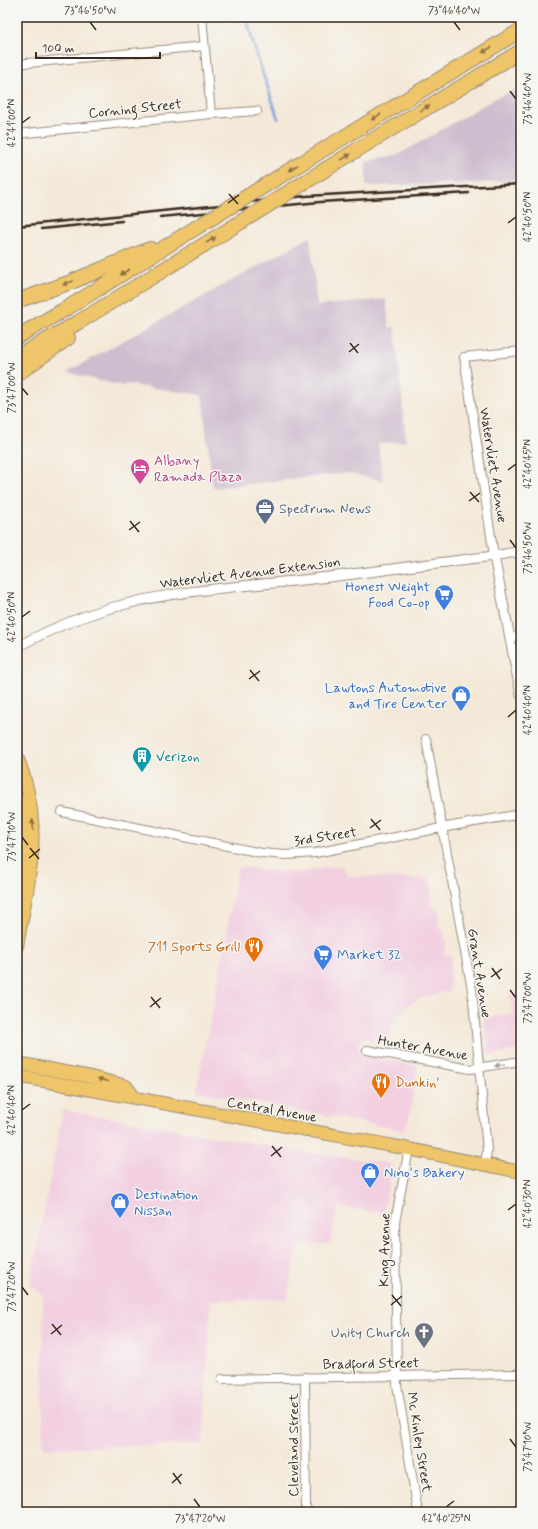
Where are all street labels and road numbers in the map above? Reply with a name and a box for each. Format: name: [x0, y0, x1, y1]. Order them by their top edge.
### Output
street label: Corning Street: [88, 95, 183, 125]
street label: Watervliet Avenue: [475, 406, 511, 524]
street label: Watervliet Avenue Extension: [159, 553, 342, 593]
street label: 3rd Street: [292, 823, 358, 851]
street label: Grant Avenue: [463, 927, 495, 1019]
street label: Hunter Avenue: [376, 1031, 470, 1065]
street label: Central Avenue: [225, 1093, 319, 1127]
street label: King Avenue: [375, 1213, 396, 1287]
street label: Bradford Street: [322, 1354, 420, 1376]
street label: Mc Kinley Street: [402, 1391, 436, 1494]
street label: Cleveland Street: [285, 1393, 303, 1497]

